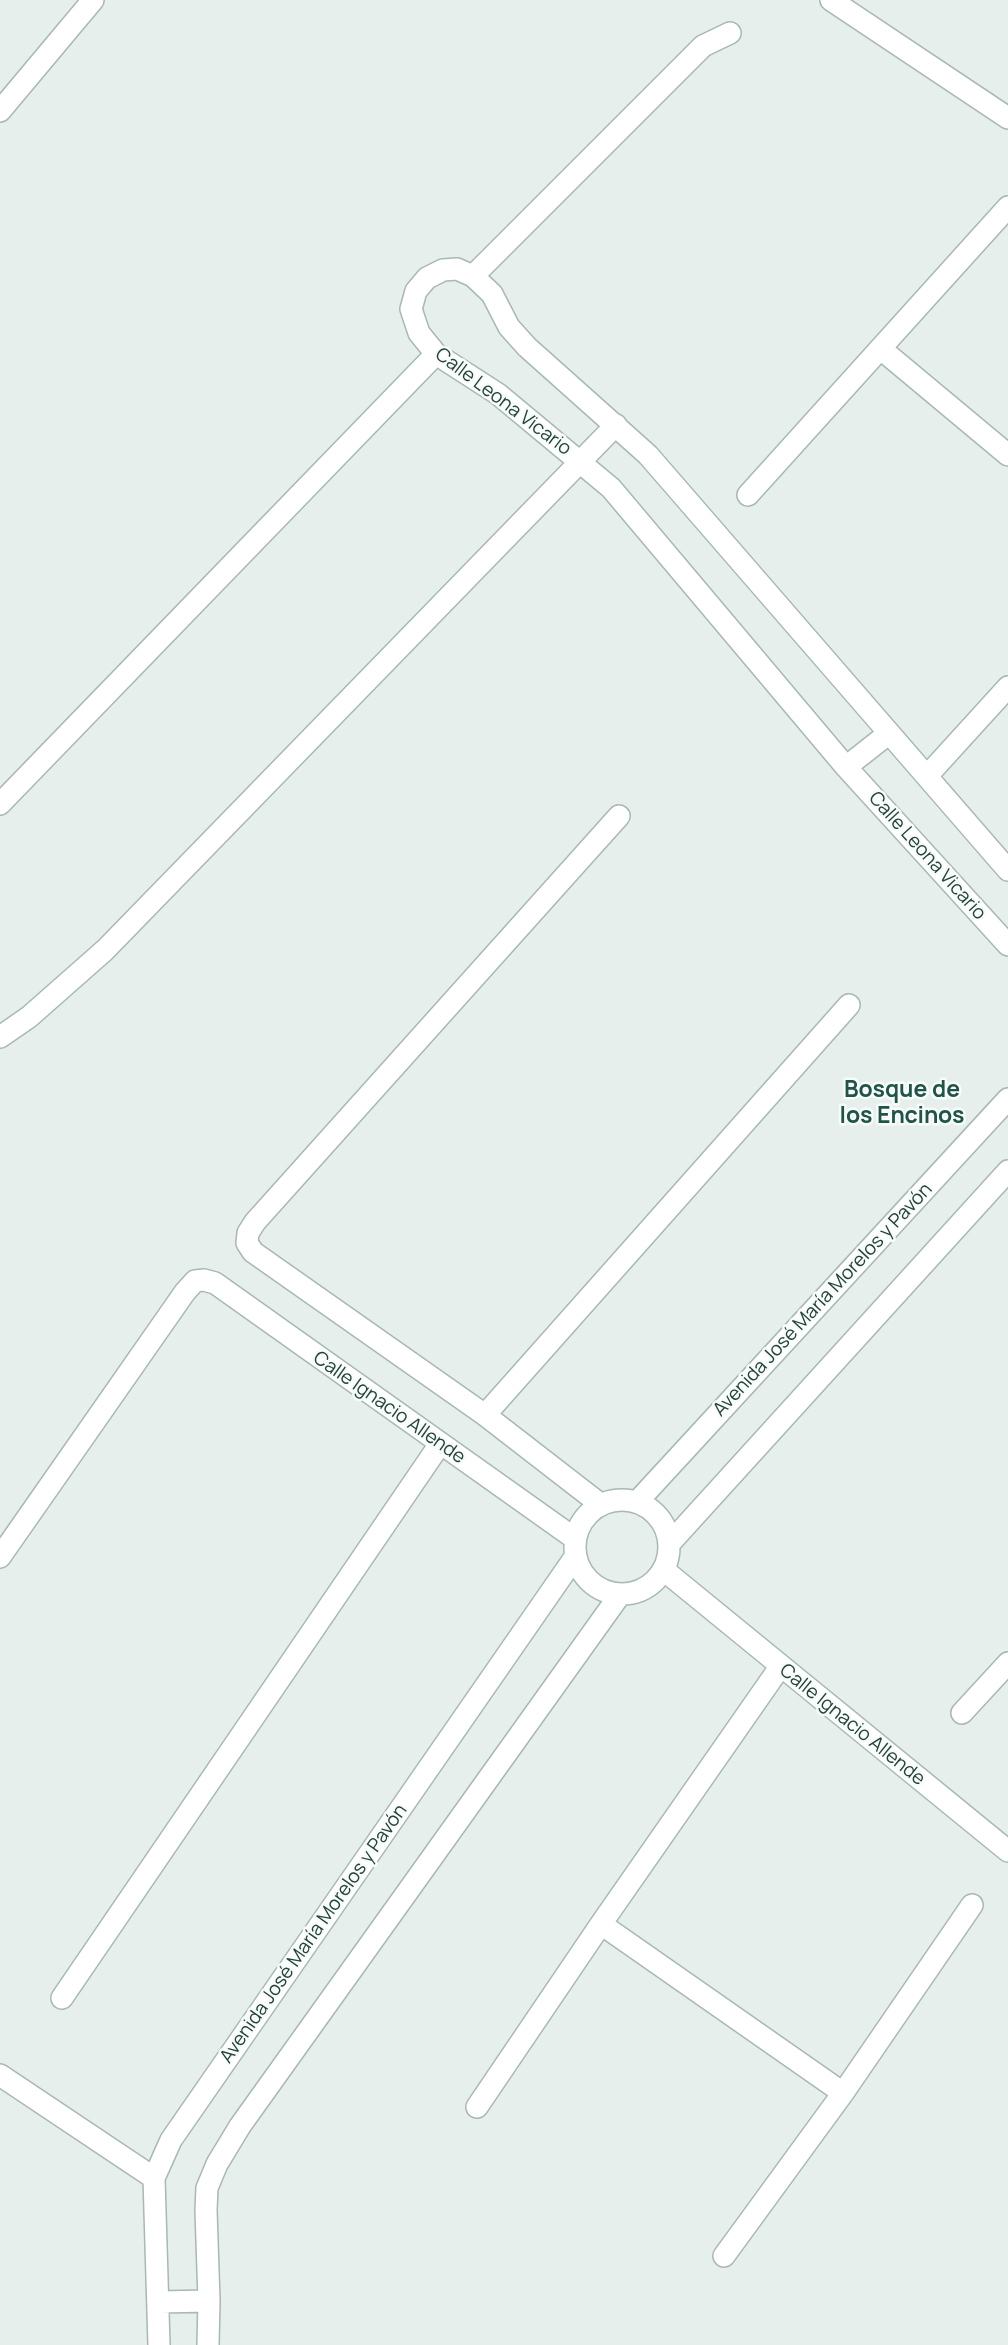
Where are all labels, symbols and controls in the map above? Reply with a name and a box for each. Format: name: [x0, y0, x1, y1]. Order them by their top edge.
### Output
street label: Calle Leona Vicario: [430, 343, 576, 461]
street label: Calle Leona Vicario: [863, 787, 991, 925]
district label: Bosque de los Encinos: [839, 1077, 965, 1131]
street label: Avenida José María Morelos y Pavón: [709, 1179, 937, 1421]
street label: Calle Ignacio Allende: [309, 1347, 469, 1469]
street label: Calle Ignacio Allende: [775, 1659, 929, 1791]
street label: Avenida José María Morelos y Pavón: [216, 1800, 412, 2068]

